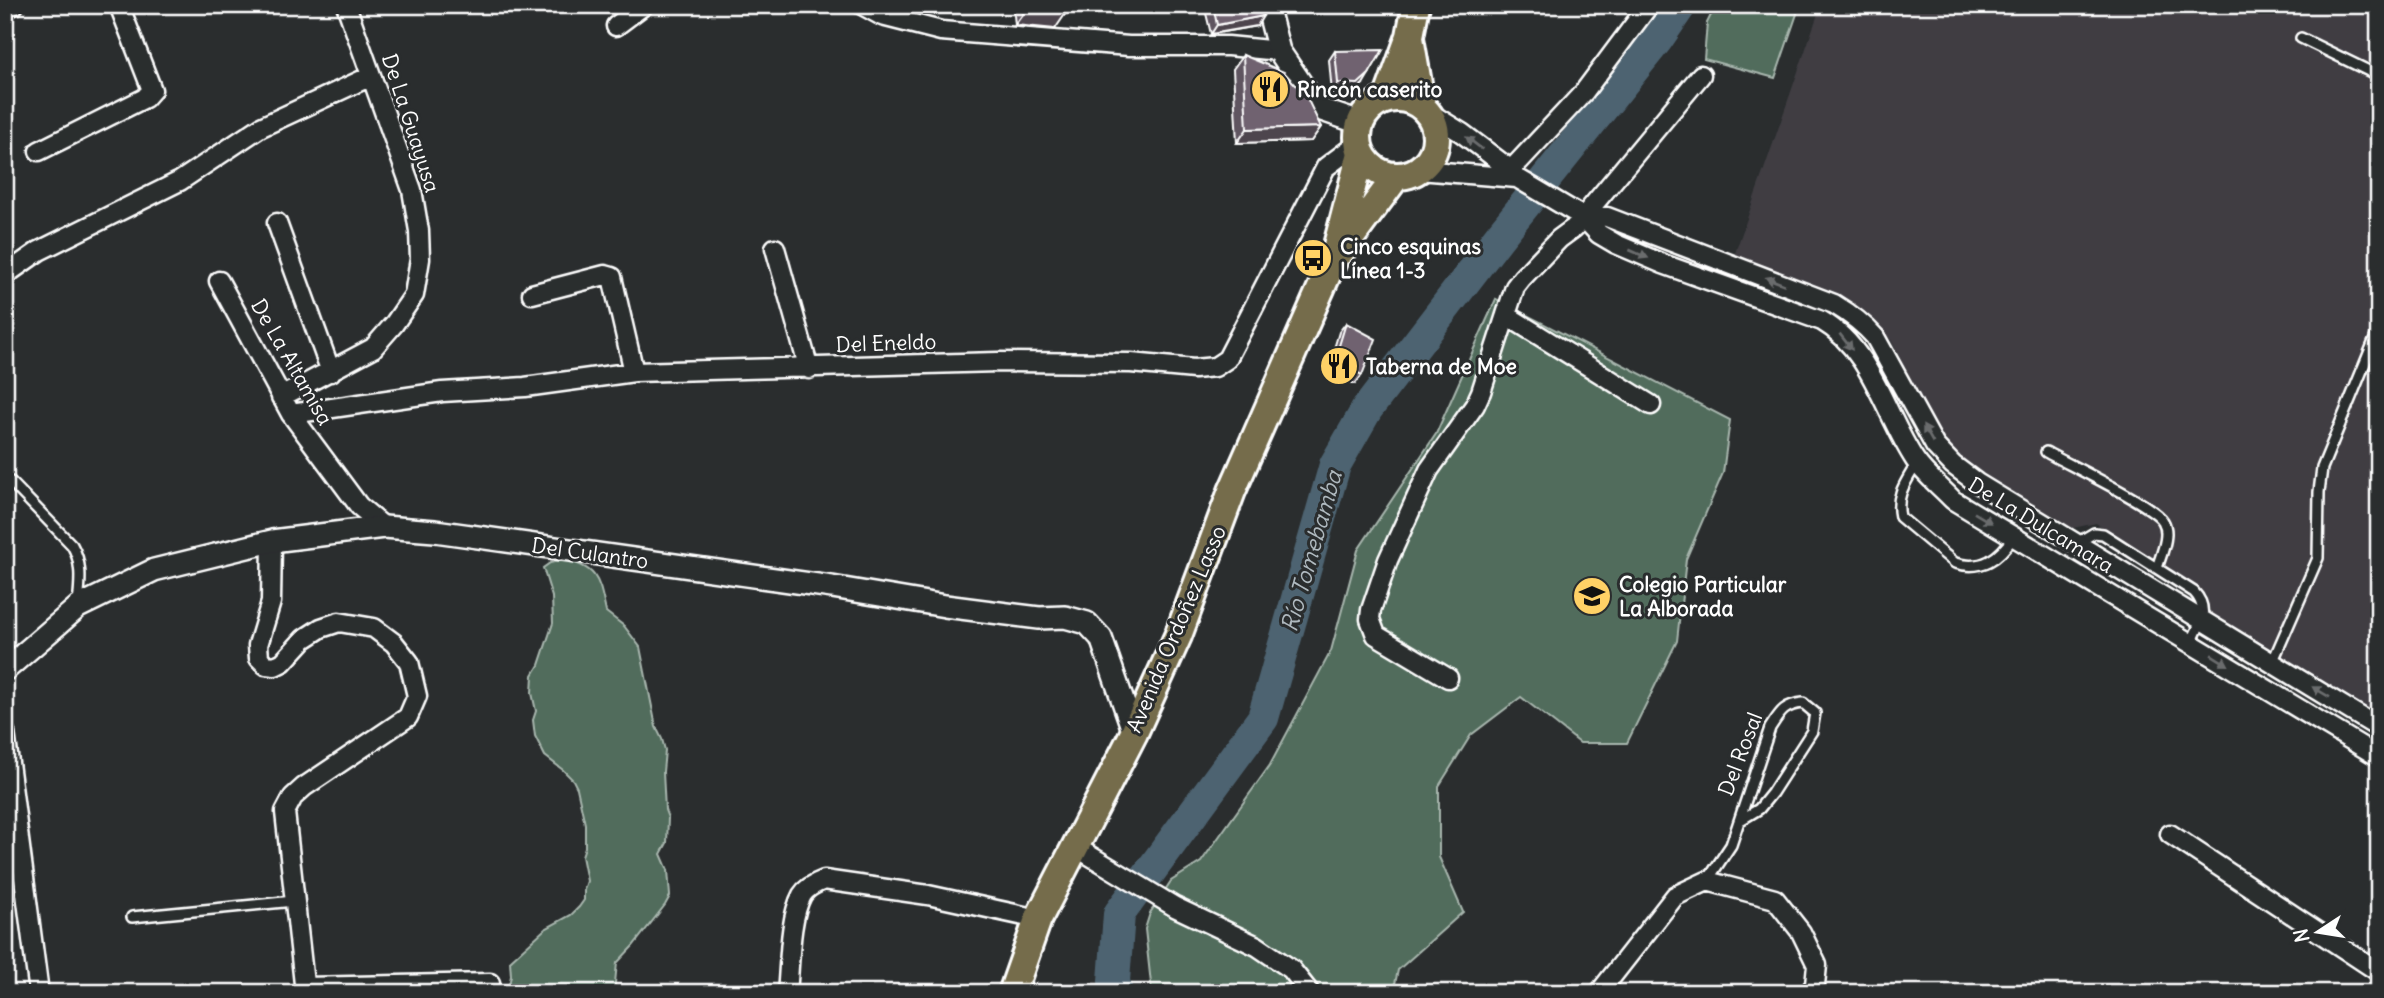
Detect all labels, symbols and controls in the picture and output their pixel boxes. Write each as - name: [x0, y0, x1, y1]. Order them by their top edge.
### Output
- street label: De La Guayusa: [376, 50, 446, 196]
- restaurant icon: Rincón caserito: [1249, 68, 1291, 110]
- place label: Rincón caserito: [1297, 76, 1442, 103]
- one-way arrow: [1466, 135, 1484, 150]
- place label: Cinco esquinas Línea 1-3: [1340, 233, 1482, 284]
- bus stop icon: Cinco esquinas Línea 1-3: [1292, 237, 1334, 279]
- one-way arrow: [1628, 249, 1649, 260]
- one-way arrow: [1764, 275, 1785, 286]
- street label: De La Altamisa: [245, 294, 339, 430]
- street label: Del Eneldo: [835, 328, 937, 358]
- one-way arrow: [1839, 332, 1854, 350]
- restaurant icon: Taberna de Moe: [1318, 345, 1360, 387]
- place label: Taberna de Moe: [1366, 353, 1517, 380]
- one-way arrow: [1922, 425, 1934, 444]
- water label: Río Tomebamba: [1274, 465, 1348, 635]
- street label: De La Dulcamara: [1964, 471, 2118, 579]
- one-way arrow: [1973, 511, 1992, 524]
- street label: Avenida Ordoñez Lasso: [1120, 521, 1232, 737]
- street label: Del Culantro: [530, 531, 650, 575]
- place label: Colegio Particular La Alborada: [1619, 571, 1787, 622]
- school or university icon: Colegio Particular La Alborada: [1571, 575, 1613, 617]
- one-way arrow: [2210, 654, 2229, 667]
- one-way arrow: [2311, 686, 2330, 699]
- street label: Del Rosal: [1712, 708, 1768, 800]
- north arrow: [2282, 897, 2352, 967]
- text: N: [2288, 927, 2314, 944]

